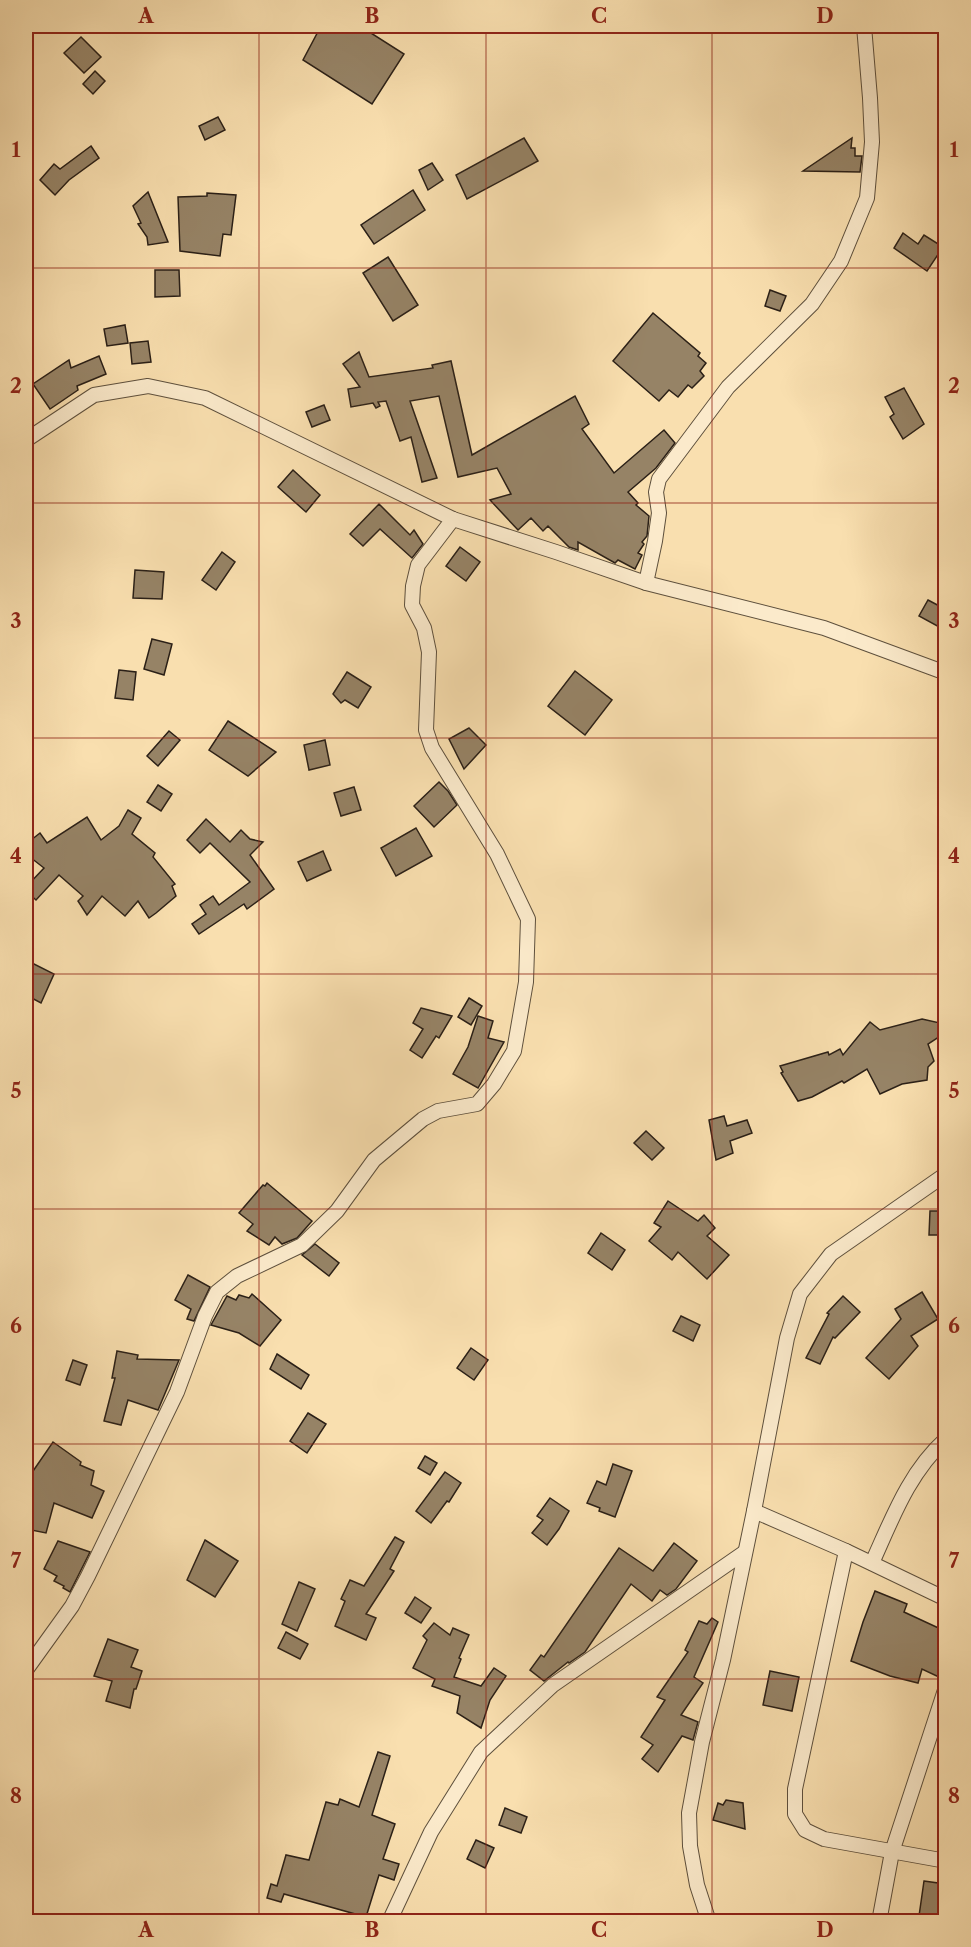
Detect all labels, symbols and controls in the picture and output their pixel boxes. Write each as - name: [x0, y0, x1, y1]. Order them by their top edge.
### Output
- text: A: [137, 4, 154, 28]
- text: B: [365, 4, 380, 28]
- text: C: [591, 4, 607, 28]
- text: D: [816, 4, 834, 28]
- text: 1: [12, 138, 21, 162]
- text: 1: [950, 138, 959, 162]
- text: 2: [10, 374, 22, 398]
- text: 2: [948, 374, 960, 398]
- text: 3: [10, 609, 22, 633]
- text: 3: [948, 609, 960, 633]
- text: 4: [10, 844, 22, 868]
- text: 4: [948, 844, 960, 868]
- text: 5: [10, 1079, 22, 1103]
- text: 5: [948, 1079, 960, 1103]
- text: 6: [10, 1314, 22, 1338]
- text: 6: [948, 1314, 960, 1338]
- text: 7: [11, 1549, 22, 1573]
- text: 7: [949, 1549, 960, 1573]
- text: 8: [10, 1784, 22, 1808]
- text: 8: [948, 1784, 960, 1808]
- text: A: [137, 1918, 154, 1942]
- text: B: [365, 1918, 380, 1942]
- text: C: [591, 1918, 607, 1942]
- text: D: [816, 1918, 834, 1942]

